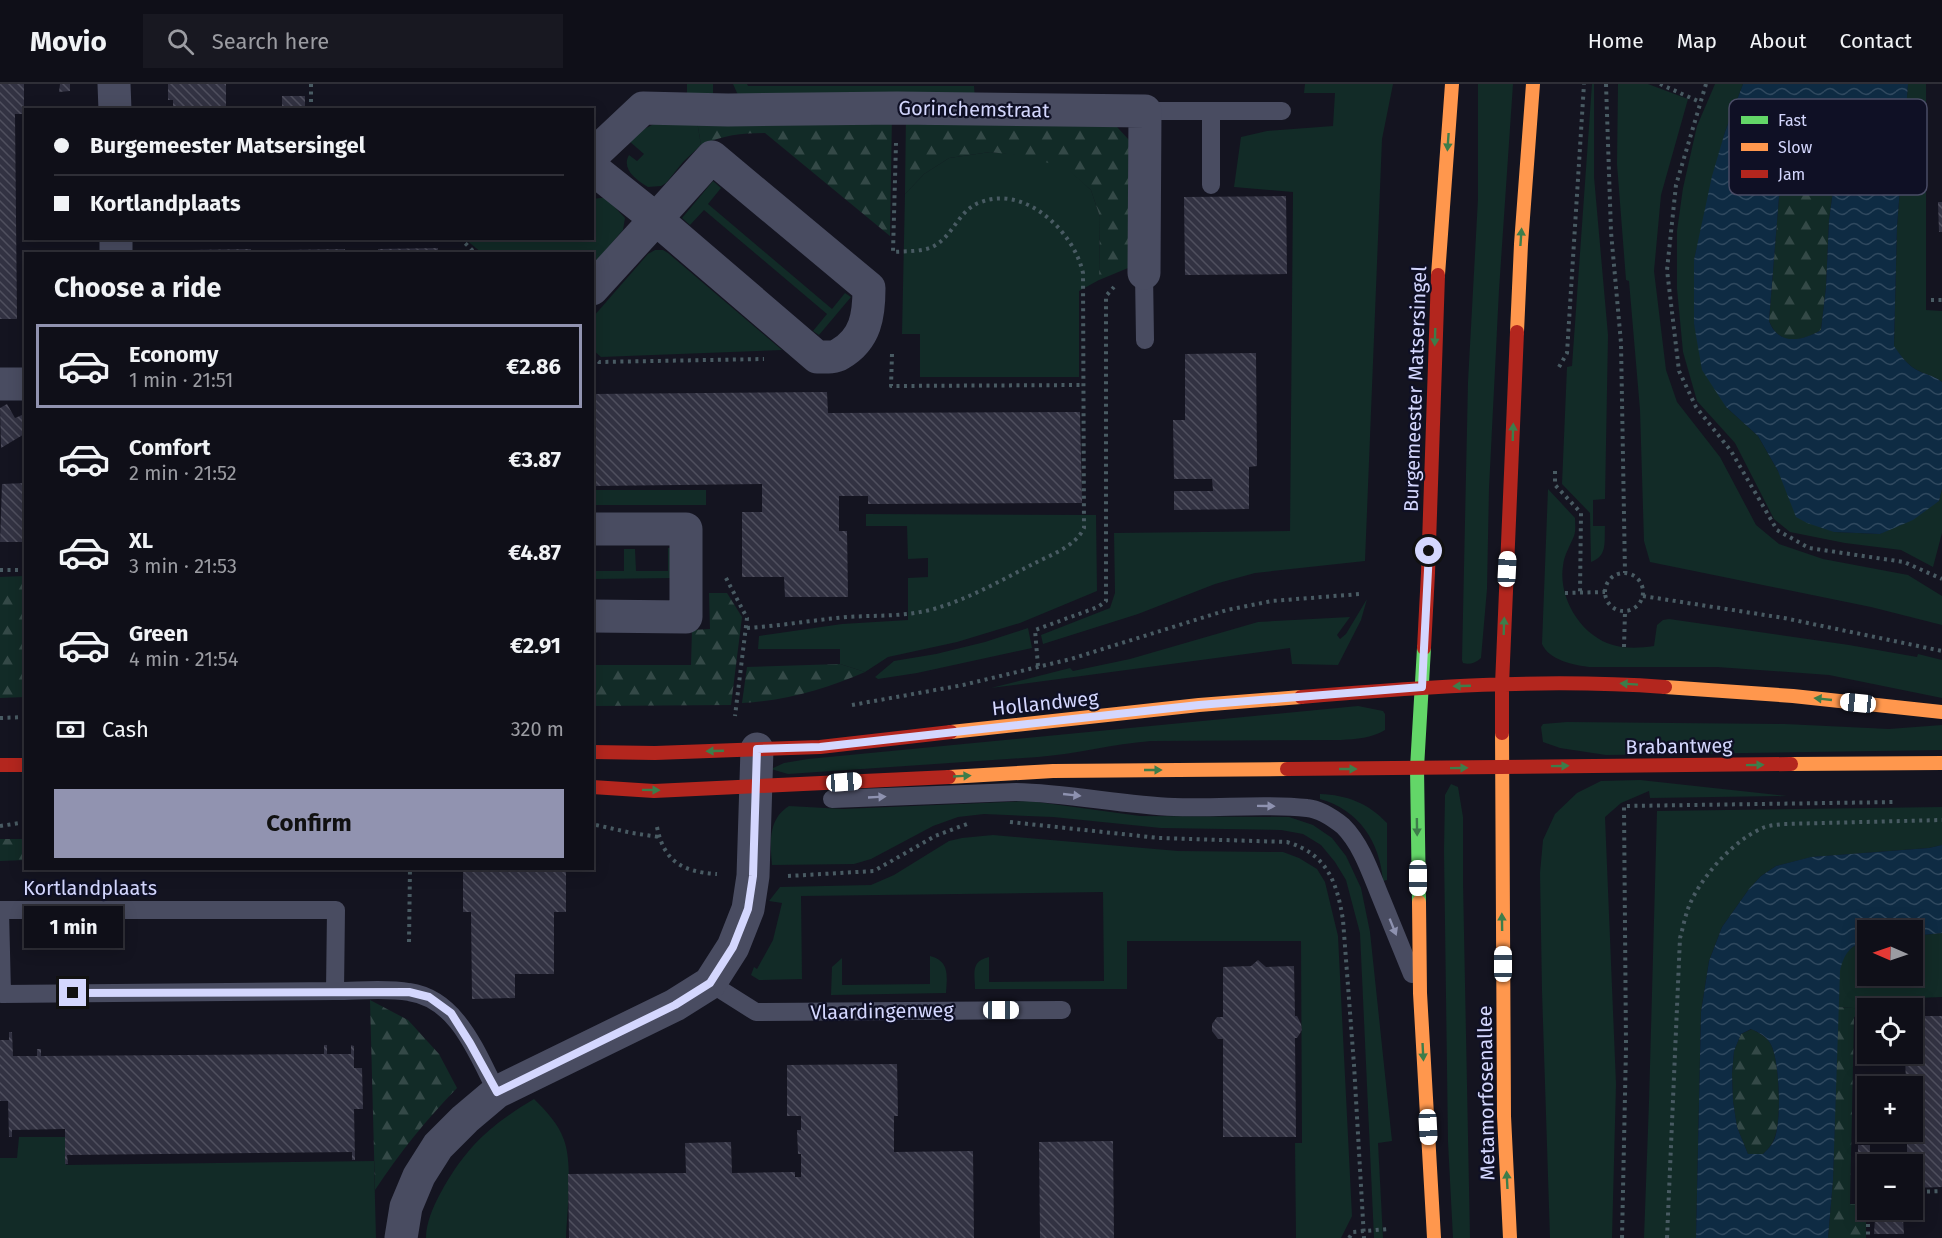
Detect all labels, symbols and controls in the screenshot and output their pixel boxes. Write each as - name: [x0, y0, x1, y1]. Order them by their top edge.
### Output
- search box: [143, 14, 563, 68]
- text: Movio: [30, 25, 107, 58]
- icon: search: [164, 25, 197, 58]
- text: Search here: [212, 28, 329, 55]
- text: Home: [1588, 28, 1644, 54]
- text: Map: [1677, 28, 1717, 54]
- text: About: [1750, 28, 1807, 54]
- text: Contact: [1840, 28, 1912, 54]
- street label: Gorinchemstraat: [898, 96, 1051, 122]
- legend: [1729, 99, 1927, 195]
- text: Fast: [1778, 111, 1807, 130]
- text: Burgemeester Matsersingel: [90, 132, 365, 159]
- one-way arrow: [1443, 133, 1452, 152]
- text: Slow: [1778, 138, 1813, 157]
- text: Jam: [1778, 165, 1805, 184]
- text: Kortlandplaats: [90, 190, 241, 217]
- one-way arrow: [1517, 227, 1526, 246]
- street label: Burgemeester Matsersingel: [1399, 265, 1431, 512]
- text: Choose a ride: [54, 272, 221, 304]
- one-way arrow: [1430, 327, 1440, 346]
- icon: car: [57, 339, 111, 393]
- text: Economy: [129, 341, 218, 368]
- text: €2.86: [506, 353, 561, 380]
- text: 1 min · 21:51: [129, 368, 233, 392]
- one-way arrow: [1508, 422, 1517, 441]
- icon: car: [57, 432, 111, 486]
- text: Comfort: [129, 434, 210, 461]
- text: €3.87: [509, 446, 561, 473]
- text: 2 min · 21:52: [129, 461, 237, 485]
- icon: car: [57, 525, 111, 579]
- text: XL: [129, 527, 153, 554]
- route start: [1415, 537, 1442, 564]
- text: €4.87: [508, 539, 561, 566]
- car: [1497, 551, 1517, 587]
- text: 3 min · 21:53: [129, 554, 237, 578]
- one-way arrow: [1500, 617, 1509, 636]
- icon: car: [57, 618, 111, 672]
- text: Green: [129, 620, 188, 647]
- text: €2.91: [510, 632, 561, 659]
- text: 4 min · 21:54: [129, 647, 238, 671]
- one-way arrow: [1619, 679, 1638, 689]
- one-way arrow: [1452, 681, 1471, 691]
- street label: Hollandweg: [990, 685, 1100, 721]
- car: [1839, 692, 1877, 714]
- one-way arrow: [1814, 694, 1833, 704]
- icon: cash: [54, 713, 87, 746]
- text: Cash: [102, 716, 149, 743]
- text: 320 m: [511, 717, 564, 741]
- street label: Brabantweg: [1625, 733, 1733, 759]
- one-way arrow: [706, 746, 725, 755]
- one-way arrow: [1745, 760, 1764, 769]
- one-way arrow: [1550, 761, 1569, 771]
- one-way arrow: [1450, 763, 1469, 772]
- one-way arrow: [1339, 764, 1358, 774]
- one-way arrow: [1144, 766, 1163, 775]
- one-way arrow: [952, 771, 971, 780]
- car: [825, 772, 863, 792]
- one-way arrow: [641, 785, 660, 795]
- button: Confirm: [54, 789, 564, 858]
- one-way arrow: [1062, 790, 1081, 800]
- one-way arrow: [868, 793, 887, 802]
- one-way arrow: [1256, 801, 1275, 811]
- one-way arrow: [1413, 817, 1422, 836]
- car: [1409, 860, 1427, 896]
- street label: Kortlandplaats: [23, 876, 157, 900]
- callout: 1 min: [23, 906, 122, 948]
- one-way arrow: [1498, 912, 1507, 931]
- text: 1 min: [49, 915, 98, 939]
- one-way arrow: [1389, 918, 1398, 936]
- north arrow: [1857, 920, 1923, 986]
- map controls: [1857, 920, 1923, 1220]
- car: [1494, 946, 1512, 982]
- route end: [59, 979, 86, 1006]
- street label: Vlaardingenweg: [810, 998, 954, 1024]
- button: locate: [1857, 998, 1923, 1064]
- car: [983, 1001, 1019, 1019]
- street label: Metamorfosenallee: [1472, 1005, 1500, 1181]
- one-way arrow: [1419, 1042, 1428, 1061]
- button: +: [1857, 1076, 1923, 1142]
- car: [1418, 1109, 1438, 1145]
- button: −: [1857, 1154, 1923, 1220]
- one-way arrow: [1503, 1170, 1512, 1189]

